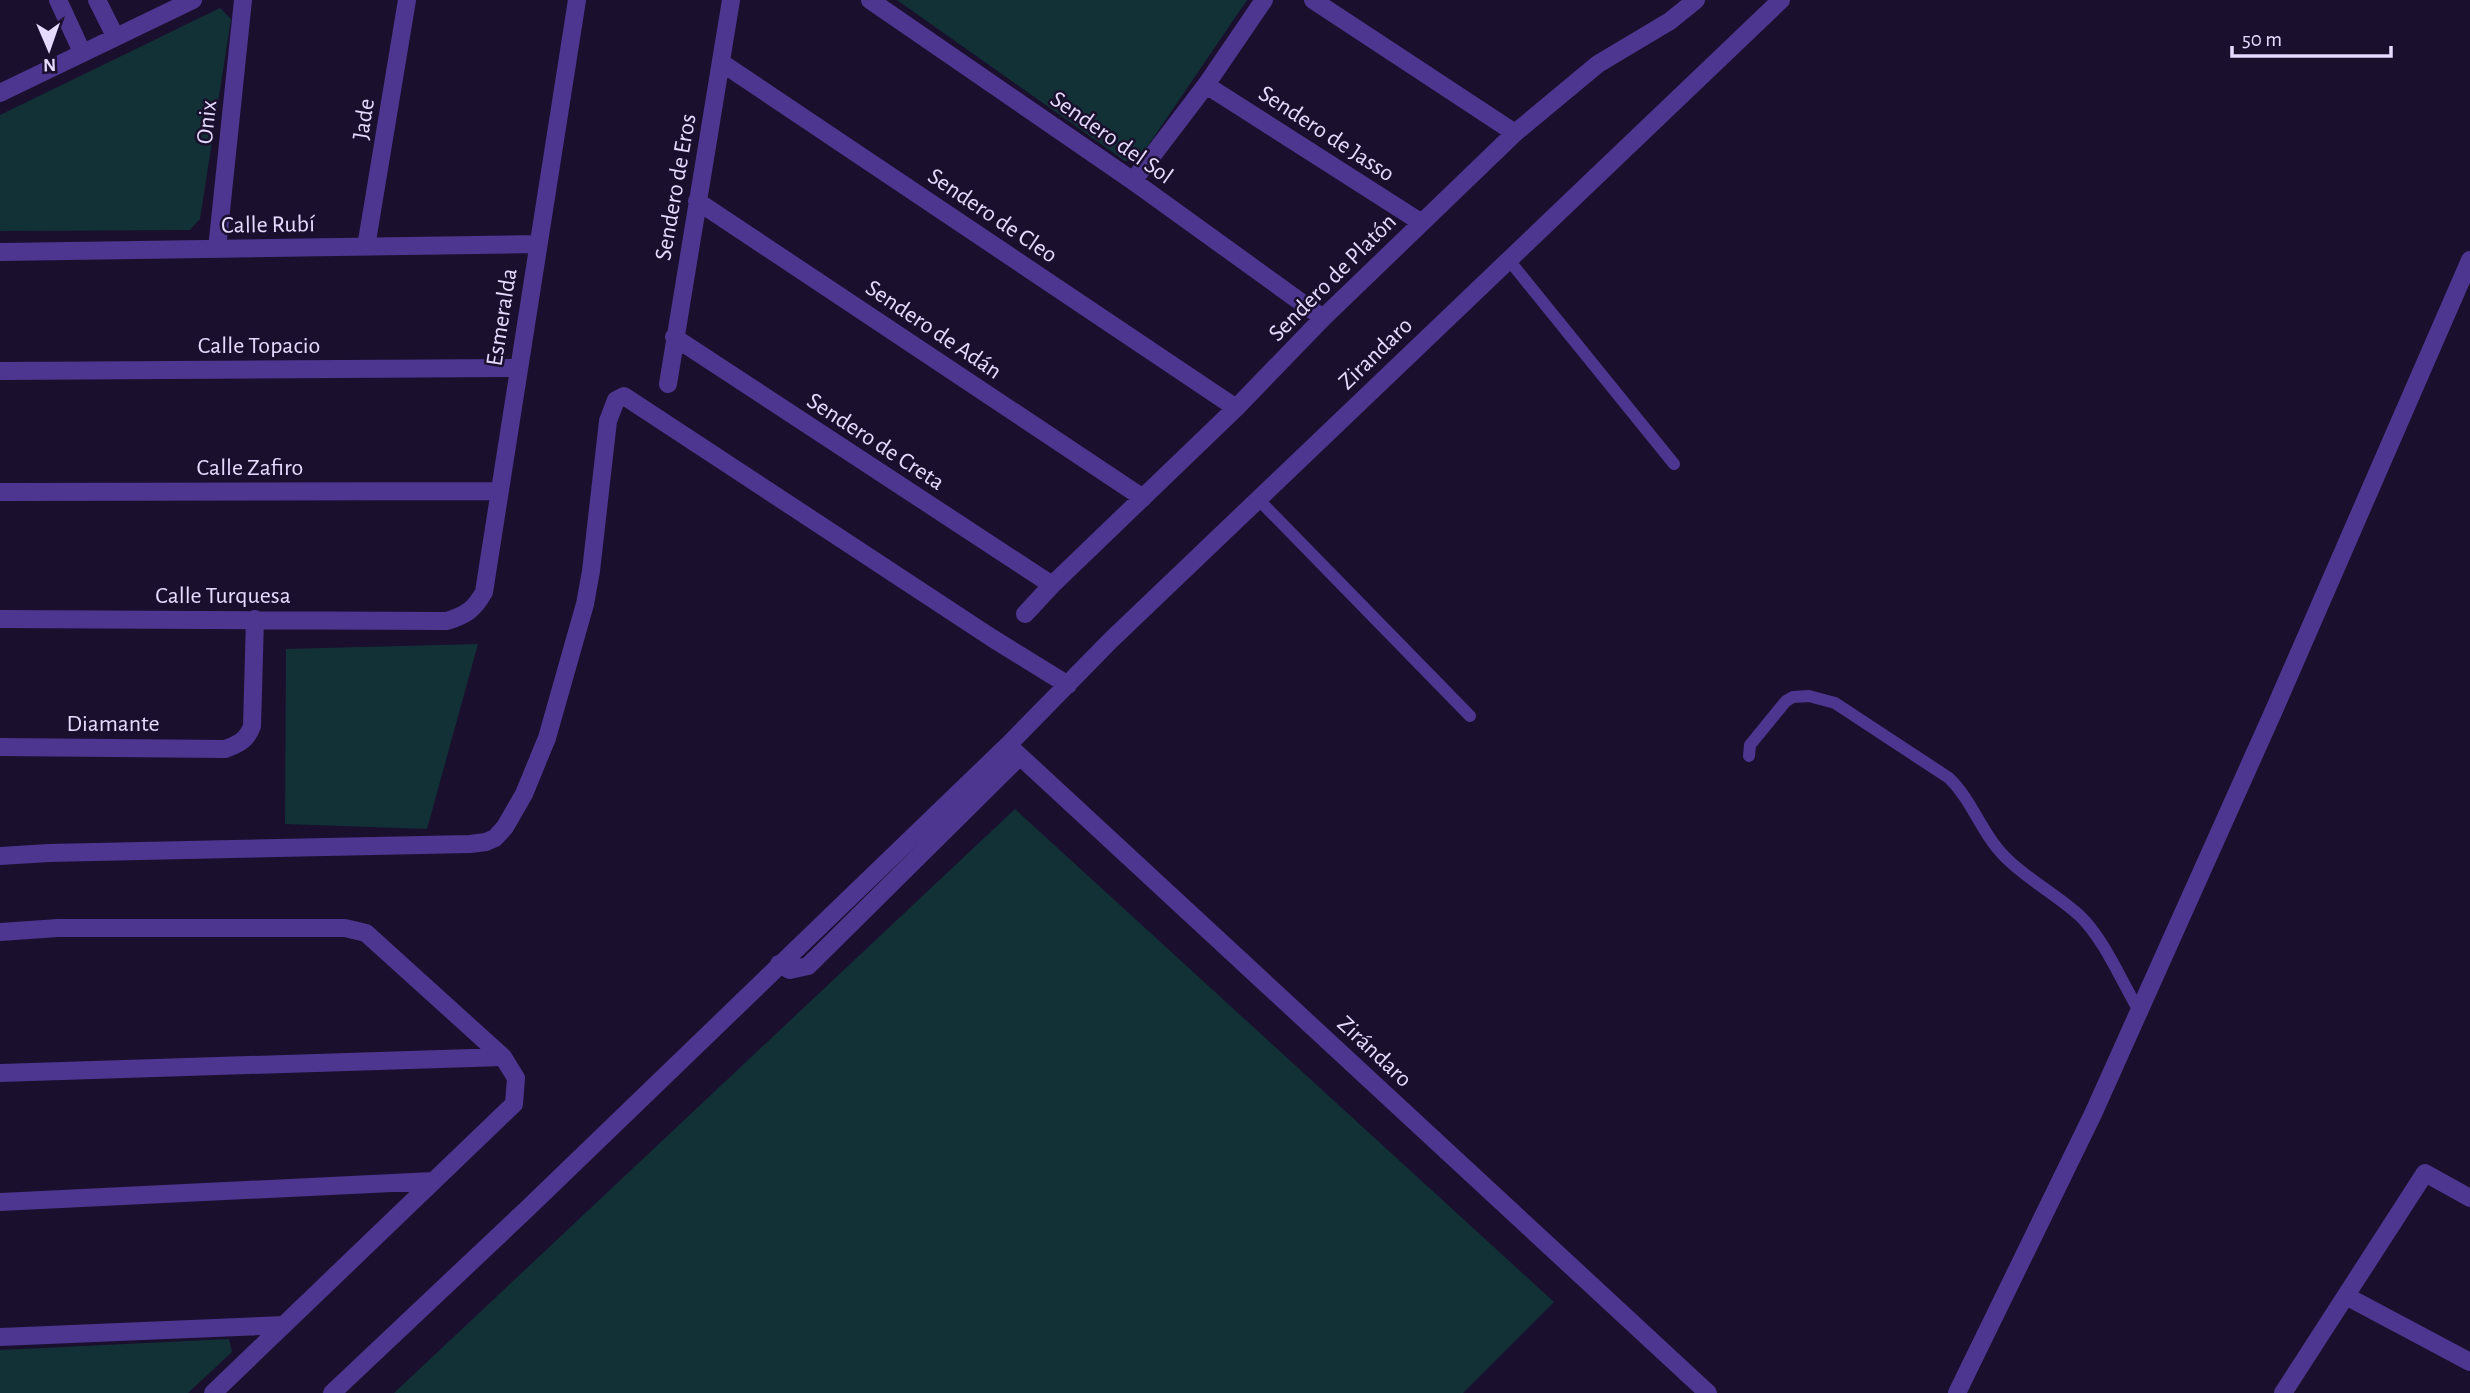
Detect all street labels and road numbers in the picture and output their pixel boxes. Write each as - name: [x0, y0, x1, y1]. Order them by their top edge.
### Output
- street label: Sendero de Jasso: [1254, 81, 1399, 186]
- street label: Sendero del Sol: [1046, 87, 1177, 189]
- street label: Jade: [349, 97, 379, 142]
- street label: Onix: [193, 98, 221, 145]
- street label: Sendero de Eros: [651, 112, 701, 262]
- street label: Sendero de Cleo: [924, 164, 1061, 268]
- street label: Sendero de Platón: [1264, 209, 1401, 346]
- street label: Calle Rubí: [221, 212, 315, 238]
- street label: Esmeralda: [482, 267, 522, 368]
- street label: Sendero de Adán: [861, 276, 1006, 384]
- street label: Zirandaro: [1334, 313, 1417, 394]
- street label: Calle Topacio: [198, 334, 320, 358]
- street label: Sendero de Creta: [803, 389, 948, 495]
- street label: Calle Zafiro: [197, 456, 303, 480]
- street label: Calle Turquesa: [155, 584, 291, 608]
- street label: Diamante: [67, 712, 159, 736]
- street label: Zirándaro: [1332, 1012, 1416, 1092]

